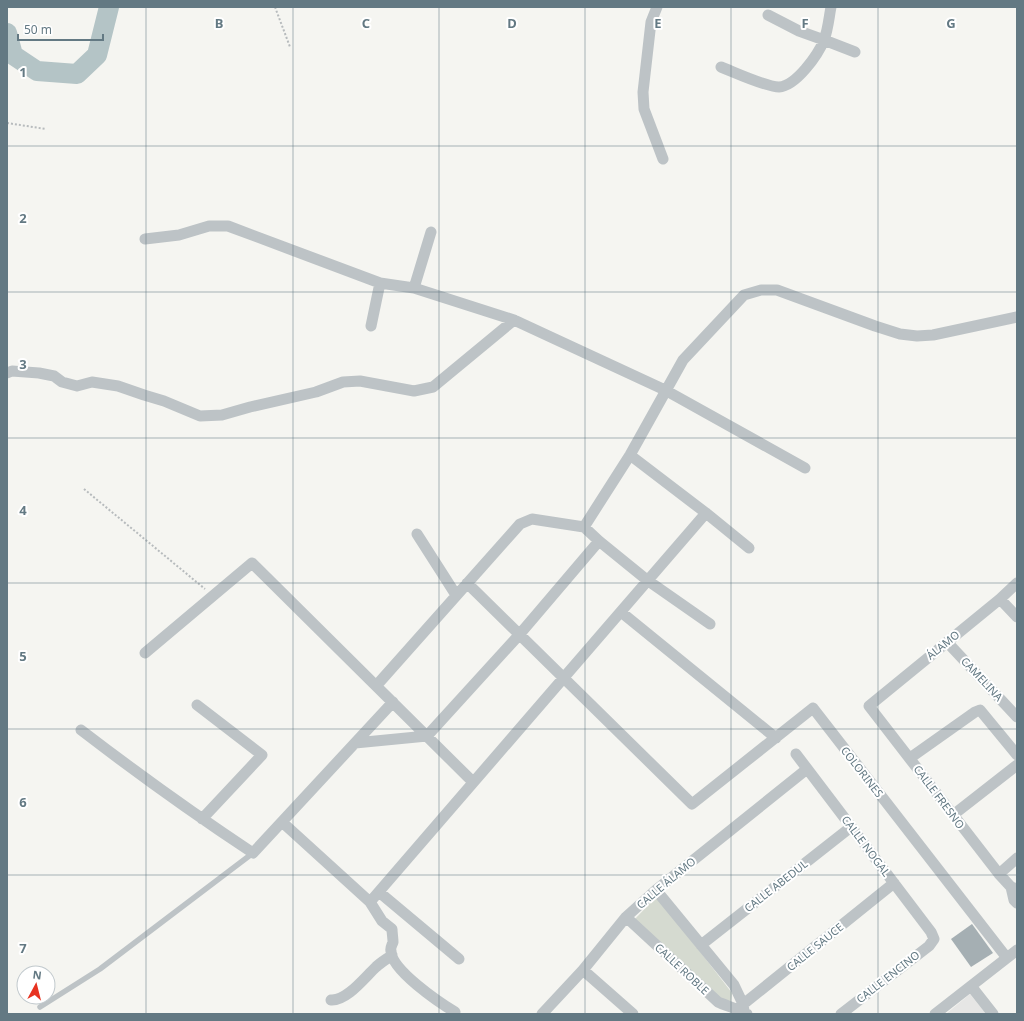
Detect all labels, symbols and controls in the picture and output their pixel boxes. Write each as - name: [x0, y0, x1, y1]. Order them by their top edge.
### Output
- text: B: [215, 14, 223, 32]
- text: C: [362, 14, 370, 32]
- text: D: [507, 14, 517, 32]
- text: E: [654, 14, 662, 32]
- text: F: [801, 14, 809, 32]
- text: G: [946, 14, 956, 32]
- scale bar: [18, 16, 103, 42]
- text: 50 m: [24, 21, 52, 38]
- text: 1: [19, 63, 27, 81]
- text: 2: [19, 209, 27, 227]
- text: 3: [19, 355, 27, 373]
- text: 4: [19, 501, 27, 519]
- street label: ÁLAMO: [923, 627, 962, 663]
- text: 5: [19, 647, 27, 665]
- street label: CAMELINA: [958, 653, 1007, 705]
- street label: COLORINES: [838, 743, 887, 800]
- street label: CALLE FRESNO: [910, 762, 968, 832]
- text: 6: [19, 793, 27, 811]
- street label: CALLE NOGAL: [839, 812, 894, 879]
- street label: CALLE ÁLAMO: [633, 853, 698, 912]
- street label: CALLE ABEDUL: [741, 856, 811, 915]
- street label: CALLE SAUCE: [783, 919, 846, 974]
- text: 7: [19, 939, 27, 957]
- street label: CALLE ROBLE: [652, 940, 713, 998]
- street label: CALLE ENCINO: [853, 947, 922, 1006]
- north arrow: [16, 965, 56, 1005]
- text: N: [32, 967, 43, 983]

